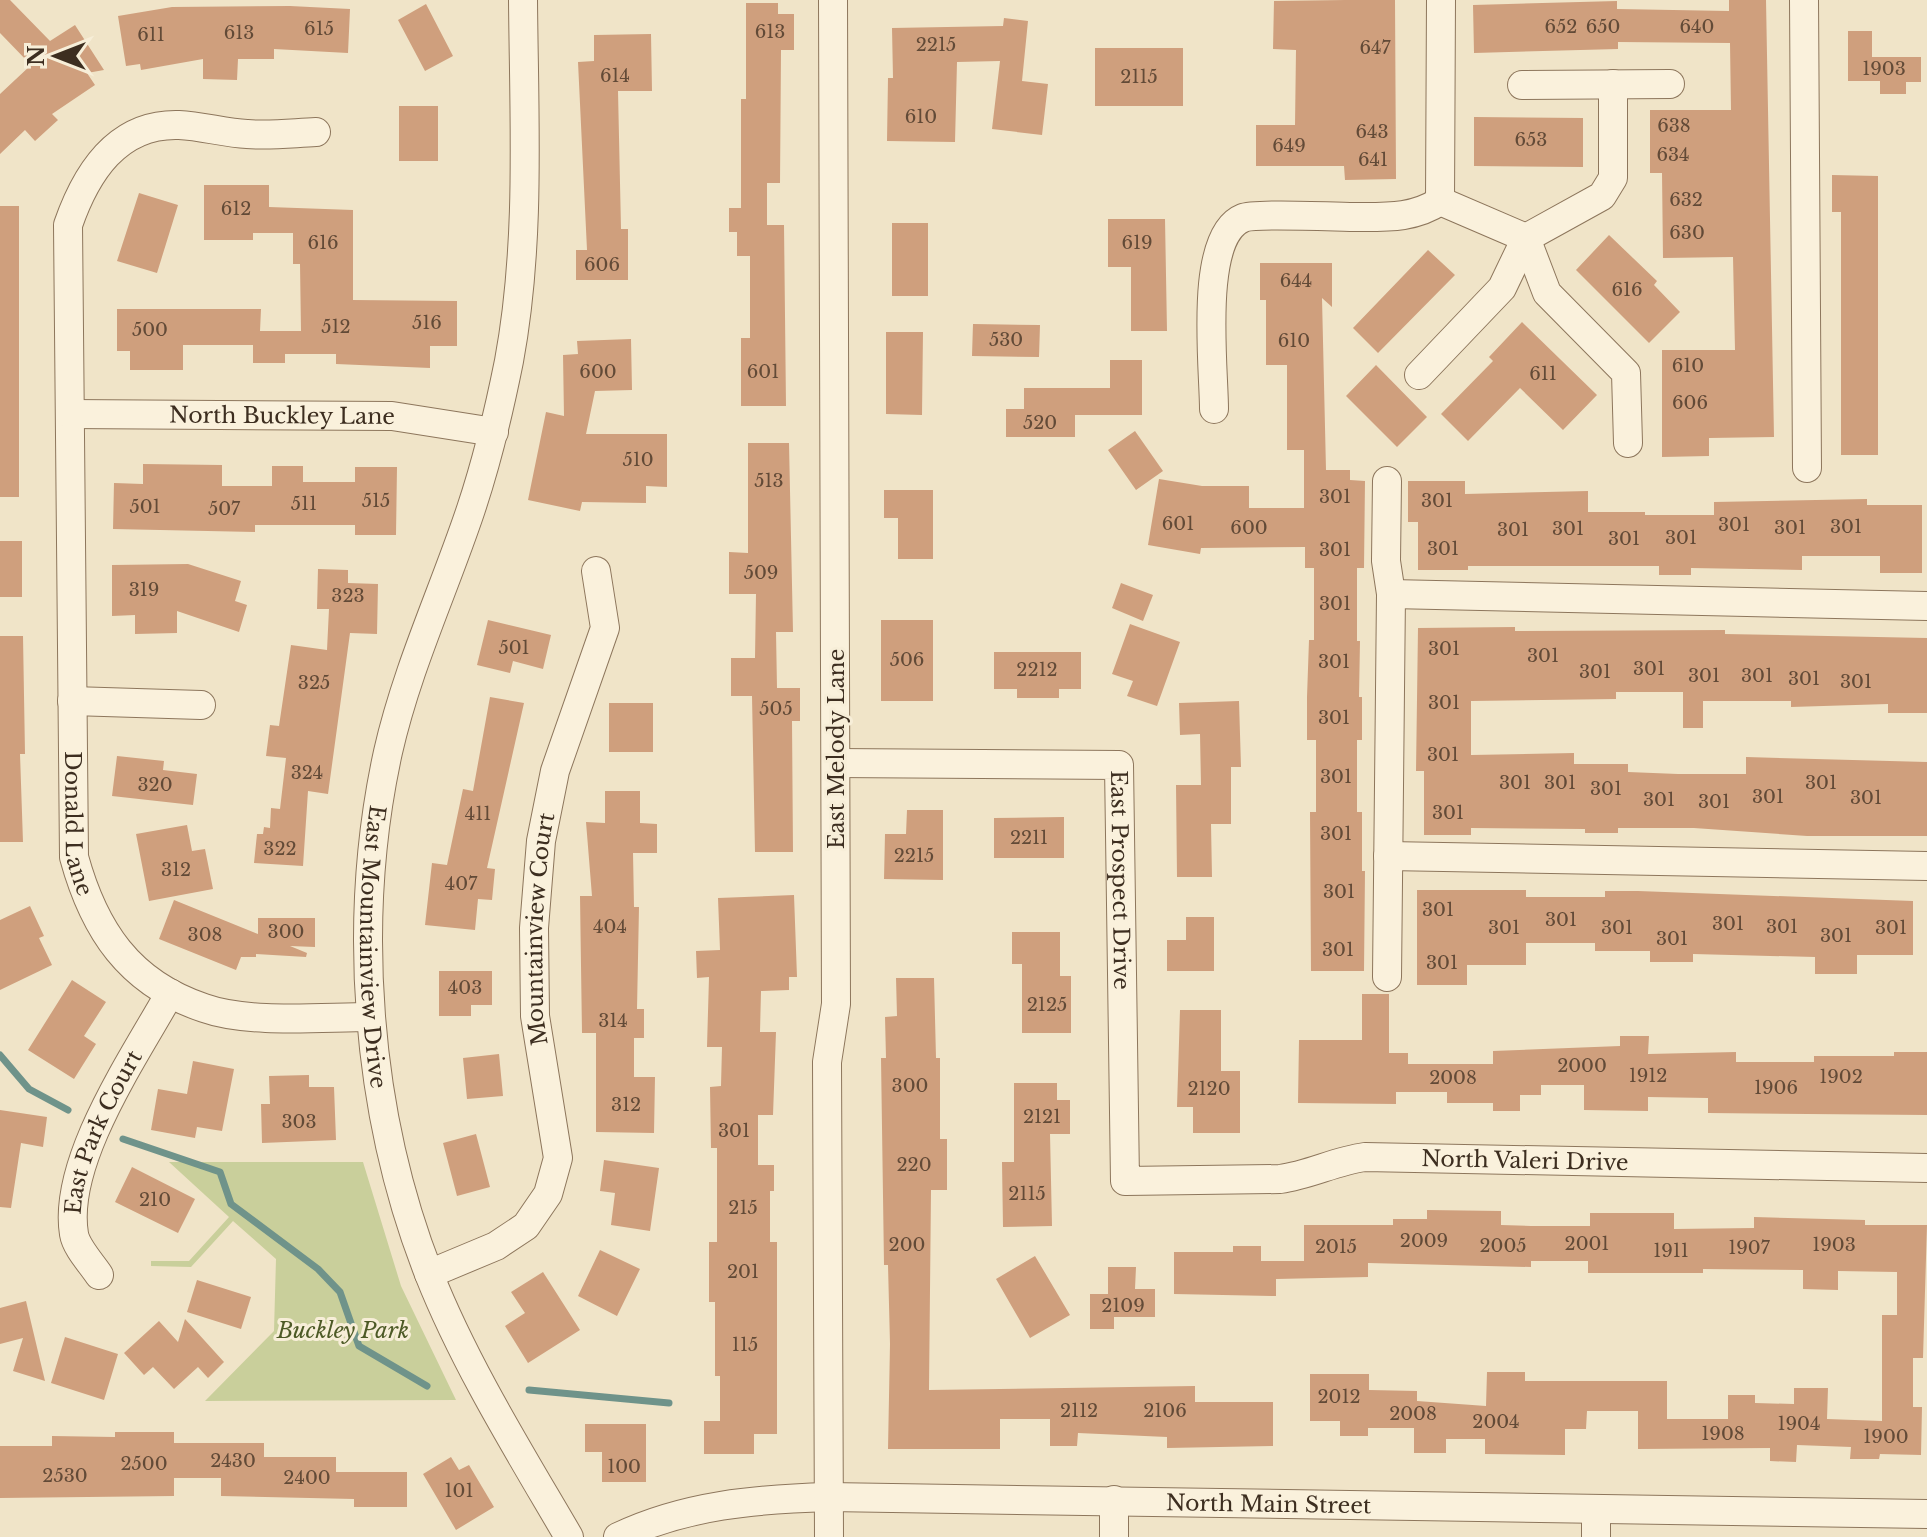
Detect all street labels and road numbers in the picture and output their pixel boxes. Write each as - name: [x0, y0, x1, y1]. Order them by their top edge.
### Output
- street label: North Buckley Lane: [169, 402, 395, 430]
- street label: East Melody Lane: [823, 649, 850, 849]
- street label: Donald Lane: [59, 751, 99, 900]
- street label: East Prospect Drive: [1105, 770, 1135, 990]
- street label: East Mountainview Drive: [354, 803, 392, 1090]
- street label: Mountainview Court: [521, 809, 561, 1047]
- street label: East Park Court: [60, 1045, 148, 1215]
- street label: North Valeri Drive: [1421, 1145, 1629, 1176]
- street label: North Main Street: [1166, 1489, 1372, 1519]

